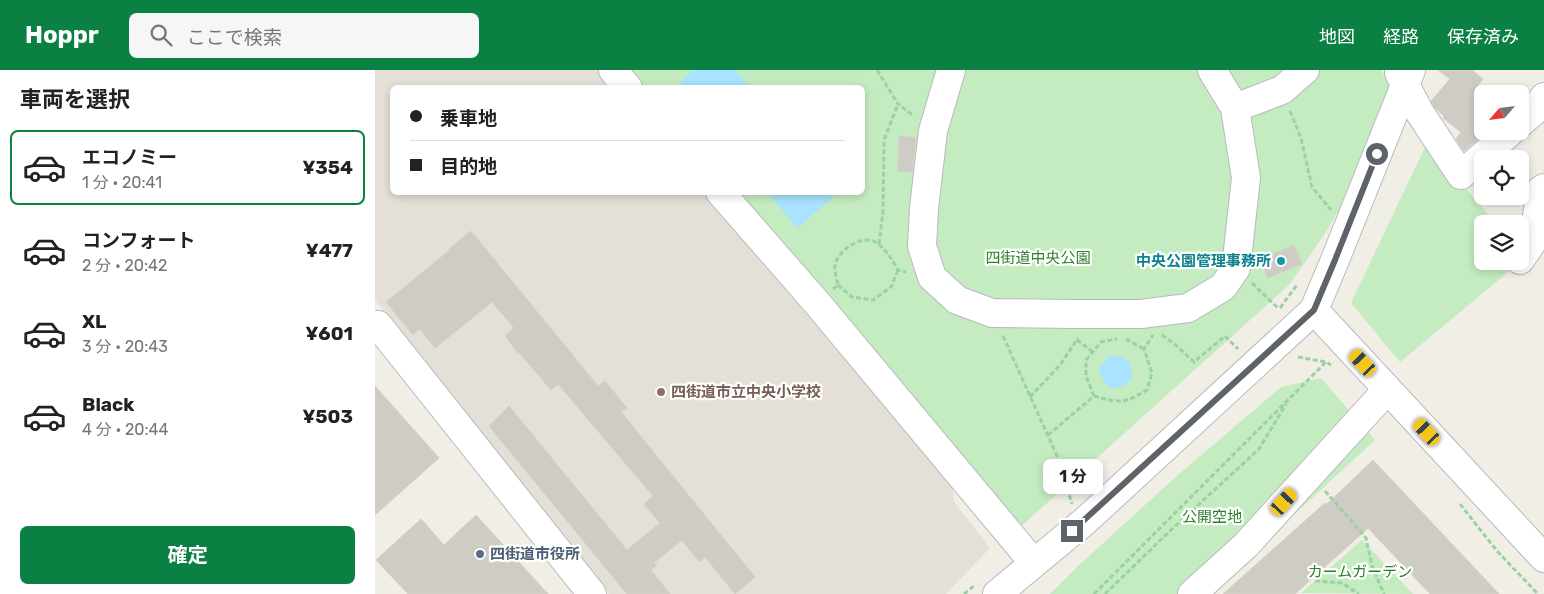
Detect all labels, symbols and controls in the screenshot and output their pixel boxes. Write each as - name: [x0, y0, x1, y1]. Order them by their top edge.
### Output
- search box: [129, 13, 479, 58]
- text: Hoppr: [25, 21, 99, 49]
- icon: search: [147, 21, 175, 49]
- text: ここで検索: [187, 26, 282, 49]
- text: 地図: [1319, 26, 1355, 48]
- text: 経路: [1383, 26, 1419, 48]
- text: 保存済み: [1447, 26, 1519, 48]
- north arrow: [1474, 85, 1529, 140]
- map controls: [1474, 85, 1529, 270]
- text: 車両を選択: [20, 86, 130, 113]
- text: 乗車地: [440, 107, 497, 130]
- route start: [1366, 143, 1388, 165]
- icon: car: [22, 145, 67, 190]
- text: エコノミー: [82, 146, 177, 169]
- button: locate: [1474, 150, 1529, 205]
- text: 目的地: [440, 155, 497, 178]
- text: ¥354: [302, 156, 353, 179]
- text: 1 分 · 20:41: [82, 173, 162, 192]
- button: layers: [1474, 215, 1529, 270]
- icon: car: [22, 228, 67, 273]
- text: コンフォート: [82, 229, 195, 252]
- text: ¥477: [306, 239, 353, 262]
- park label: 四街道中央公園: [985, 249, 1091, 267]
- place label: 中央公園管理事務所: [1136, 252, 1271, 270]
- marker: 中央公園管理事務所: [1275, 255, 1287, 267]
- text: 2 分 · 20:42: [82, 256, 167, 275]
- text: XL: [82, 310, 106, 333]
- icon: car: [22, 311, 67, 356]
- text: ¥601: [305, 322, 353, 345]
- text: 3 分 · 20:43: [82, 337, 168, 356]
- car: [1347, 347, 1378, 379]
- place label: 四街道市立中央小学校: [671, 383, 821, 401]
- marker: 四街道市立中央小学校: [655, 386, 667, 398]
- text: Black: [82, 393, 134, 416]
- icon: car: [22, 394, 67, 439]
- text: ¥503: [302, 405, 353, 428]
- car: [1411, 416, 1442, 448]
- text: 4 分 · 20:44: [82, 420, 169, 439]
- callout: 1 分: [1042, 458, 1102, 494]
- text: 1 分: [1059, 467, 1087, 486]
- car: [1268, 486, 1299, 518]
- park label: 公開空地: [1182, 508, 1242, 526]
- route end: [1061, 520, 1083, 542]
- button: 確定: [20, 526, 355, 584]
- place label: 四街道市役所: [490, 545, 580, 563]
- marker: 四街道市役所: [474, 548, 486, 560]
- park label: カームガーデン: [1308, 563, 1412, 581]

